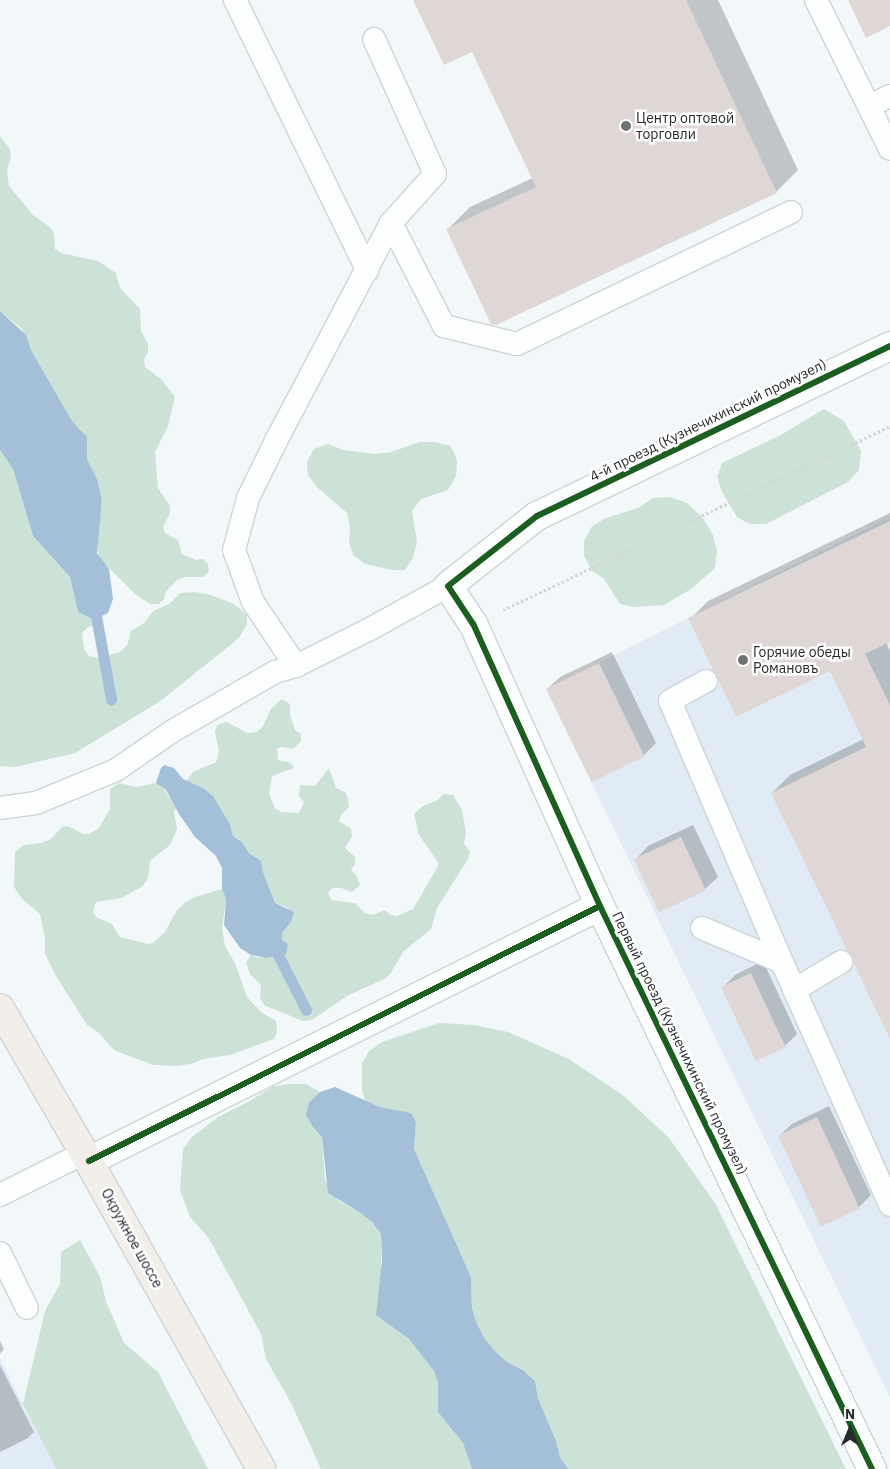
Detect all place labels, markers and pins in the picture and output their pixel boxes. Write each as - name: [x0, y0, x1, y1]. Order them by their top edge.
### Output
- place label: Центр оптовой торговли: [636, 110, 734, 142]
- marker: Центр оптовой торговли: [620, 120, 632, 132]
- place label: Горячие обеды Романовъ: [753, 644, 851, 676]
- marker: Горячие обеды Романовъ: [737, 654, 749, 666]

